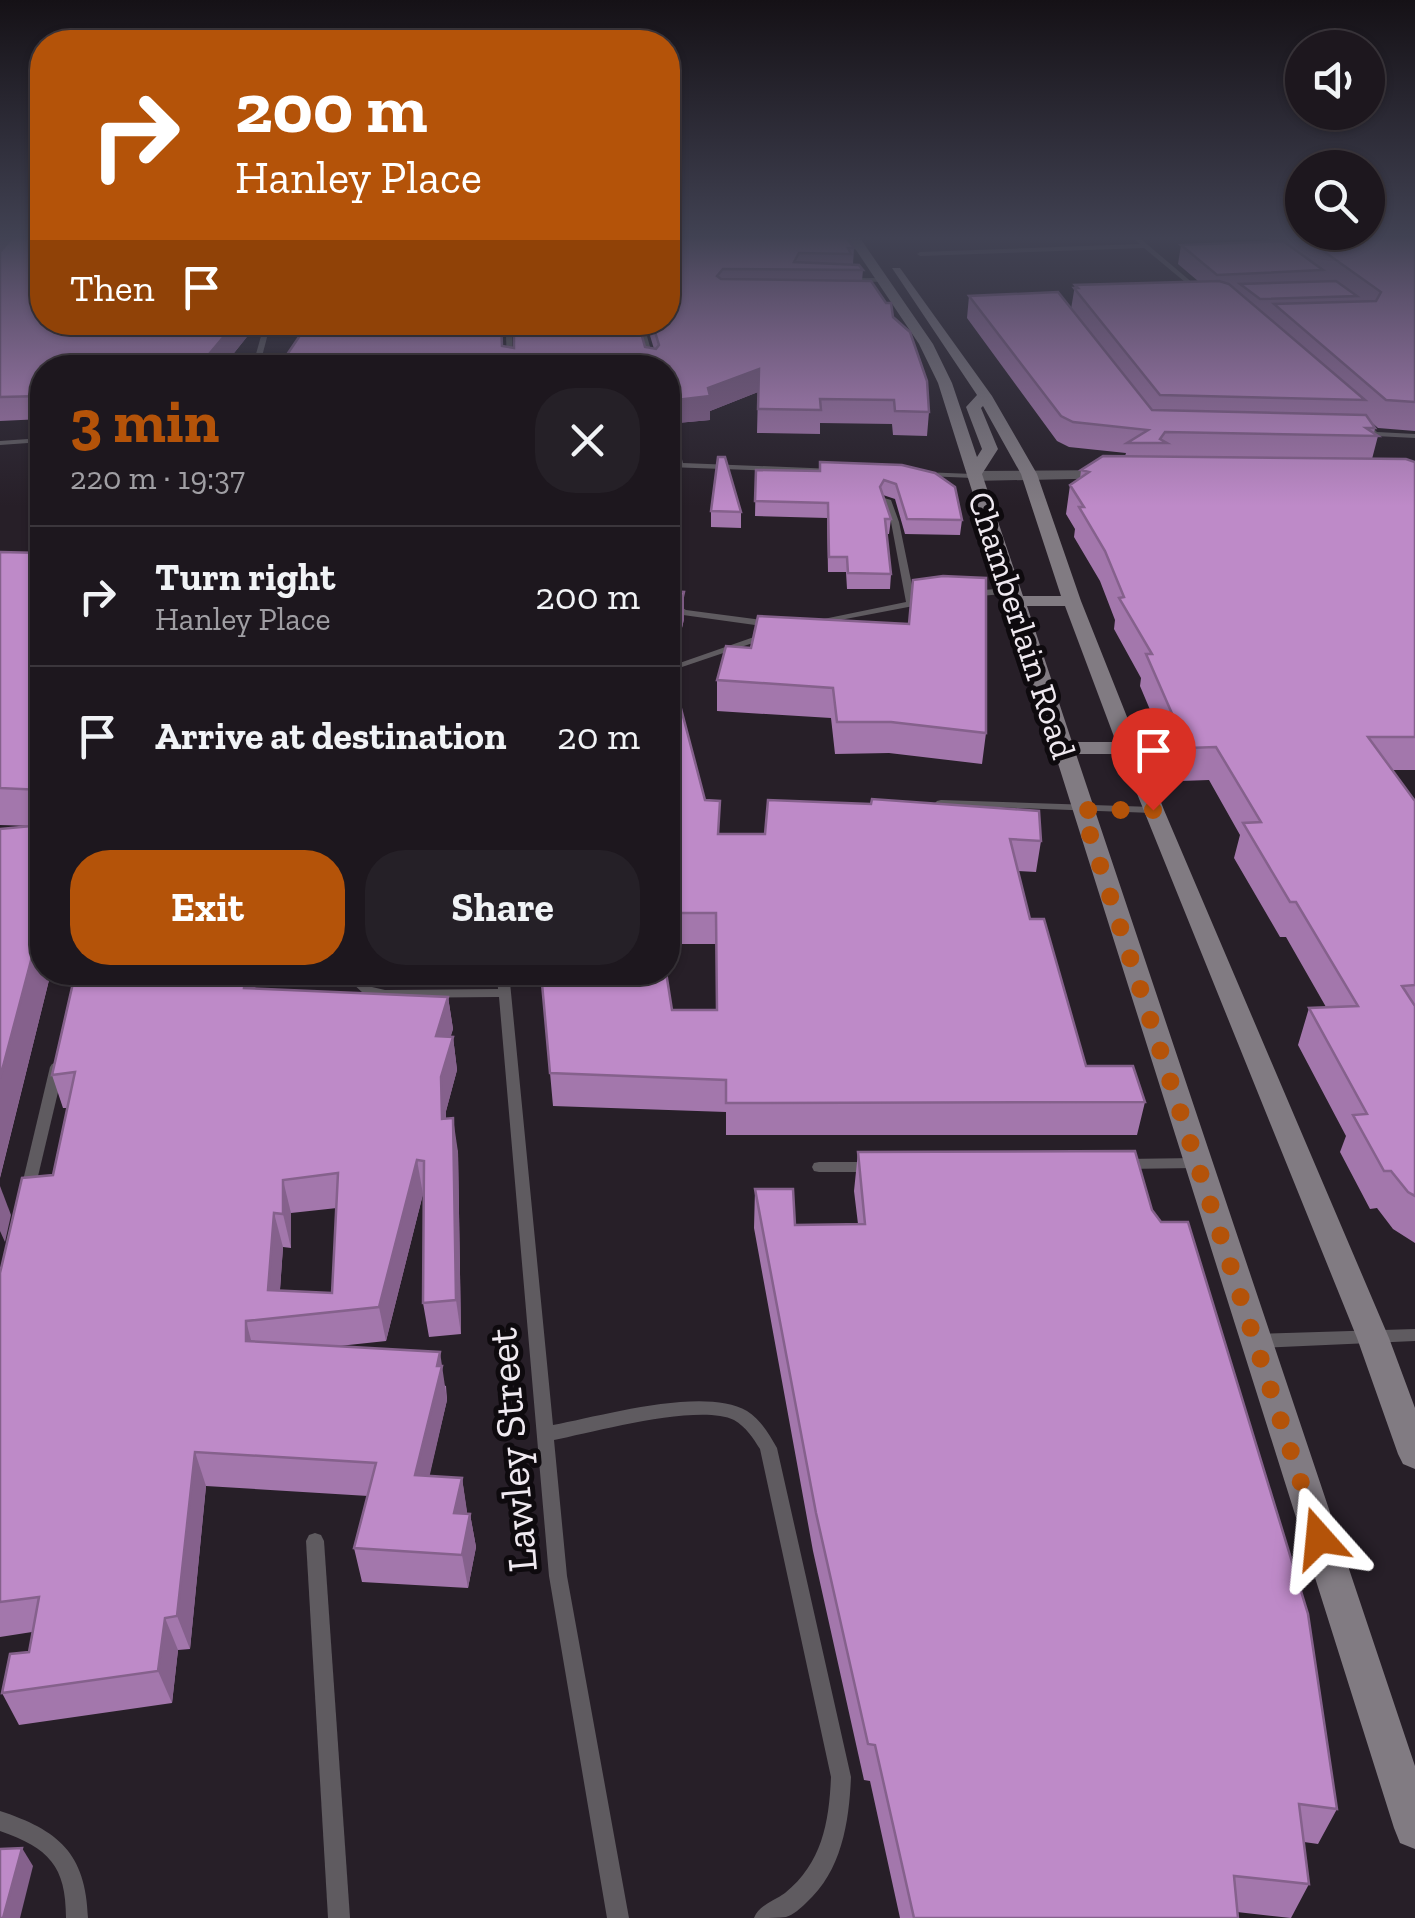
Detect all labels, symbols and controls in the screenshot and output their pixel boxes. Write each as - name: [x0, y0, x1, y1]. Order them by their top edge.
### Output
- map controls: [1285, 30, 1385, 250]
- button: sound: [1285, 30, 1385, 130]
- text: 200 m: [235, 66, 428, 150]
- icon: right: [70, 70, 200, 200]
- button: search: [1285, 150, 1385, 250]
- text: Hanley Place: [235, 151, 482, 205]
- icon: arrive: [174, 260, 229, 315]
- text: Then: [70, 265, 154, 311]
- text: 3 min: [70, 385, 219, 457]
- button: close: [535, 388, 640, 493]
- text: 220 m · 19:37: [70, 459, 245, 497]
- street label: Chamberlain Road: [959, 486, 1085, 764]
- text: Turn right: [155, 554, 335, 600]
- icon: right: [70, 569, 125, 624]
- text: 200 m: [535, 573, 640, 619]
- text: Hanley Place: [155, 600, 331, 638]
- pin: [1111, 708, 1196, 811]
- icon: arrive: [70, 709, 125, 764]
- text: Arrive at destination: [155, 713, 506, 759]
- text: 20 m: [557, 713, 640, 759]
- icon: arrive: [1126, 723, 1181, 778]
- button: Exit: [70, 850, 345, 965]
- button: Share: [365, 850, 640, 965]
- street label: Lawley Street: [476, 1325, 548, 1574]
- position arrow: [1267, 1486, 1371, 1590]

